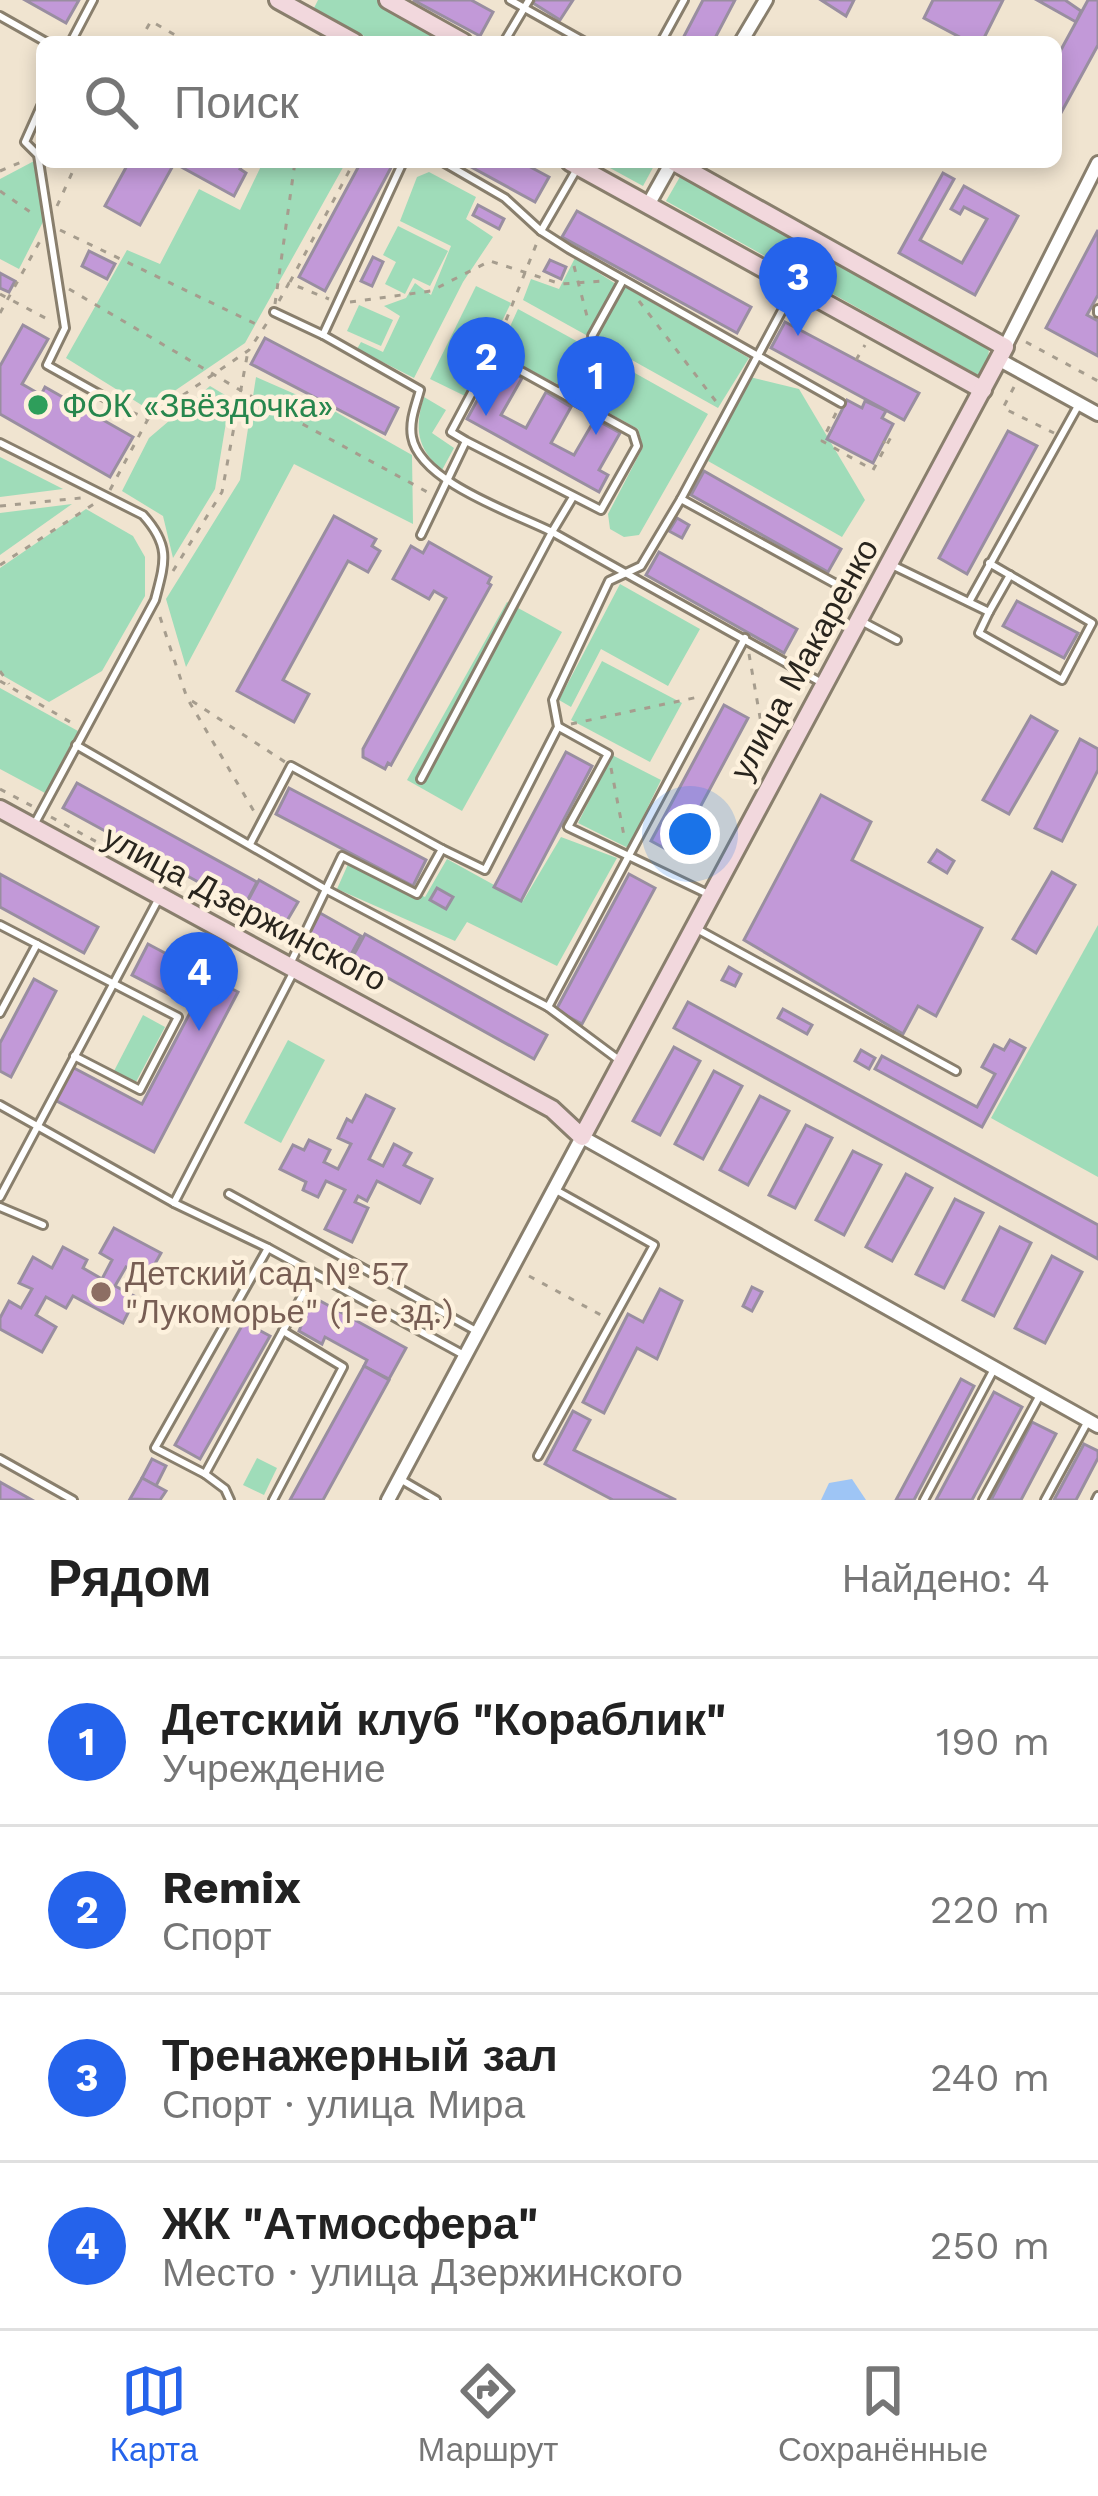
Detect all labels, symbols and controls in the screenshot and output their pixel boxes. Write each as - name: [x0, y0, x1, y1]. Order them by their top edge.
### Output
- search box: [36, 36, 1062, 168]
- icon: search: [78, 69, 144, 135]
- text: Поиск: [174, 76, 299, 129]
- pin: 3: [759, 237, 837, 336]
- pin: 2: [447, 317, 525, 416]
- pin: 1: [557, 336, 635, 435]
- place label: ФОК «Звёздочка»: [62, 386, 334, 425]
- marker: ФОК «Звёздочка»: [25, 392, 51, 418]
- street label: улица Макаренко: [722, 532, 886, 786]
- your location: [660, 804, 720, 864]
- street label: улица Дзержинского: [97, 817, 393, 999]
- pin: 4: [160, 932, 238, 1031]
- place label: Детский сад № 57 "Лукоморье" (1-е зд.): [125, 1254, 454, 1331]
- marker: Детский сад № 57 "Лукоморье" (1-е зд.): [88, 1279, 114, 1305]
- text: Рядом: [48, 1549, 212, 1608]
- text: Найдено: 4: [842, 1556, 1050, 1601]
- text: Детский клуб "Кораблик": [162, 1693, 726, 1746]
- text: 1: [79, 1719, 95, 1764]
- text: 190 m: [936, 1719, 1050, 1764]
- text: Учреждение: [162, 1746, 386, 1791]
- text: Remix: [162, 1861, 301, 1914]
- text: 2: [75, 1887, 99, 1932]
- text: 220 m: [930, 1887, 1050, 1932]
- text: Спорт: [162, 1914, 272, 1959]
- text: Тренажерный зал: [162, 2029, 558, 2082]
- text: 3: [75, 2055, 99, 2100]
- text: 240 m: [930, 2055, 1050, 2100]
- text: Спорт · улица Мира: [162, 2082, 525, 2127]
- text: ЖК "Атмосфера": [162, 2197, 538, 2250]
- text: 4: [74, 2223, 100, 2268]
- text: 250 m: [930, 2223, 1050, 2268]
- text: Место · улица Дзержинского: [162, 2250, 683, 2295]
- tab: Карта: [110, 2358, 198, 2469]
- tab: Маршрут: [418, 2358, 558, 2469]
- tab: Сохранённые: [778, 2358, 988, 2469]

